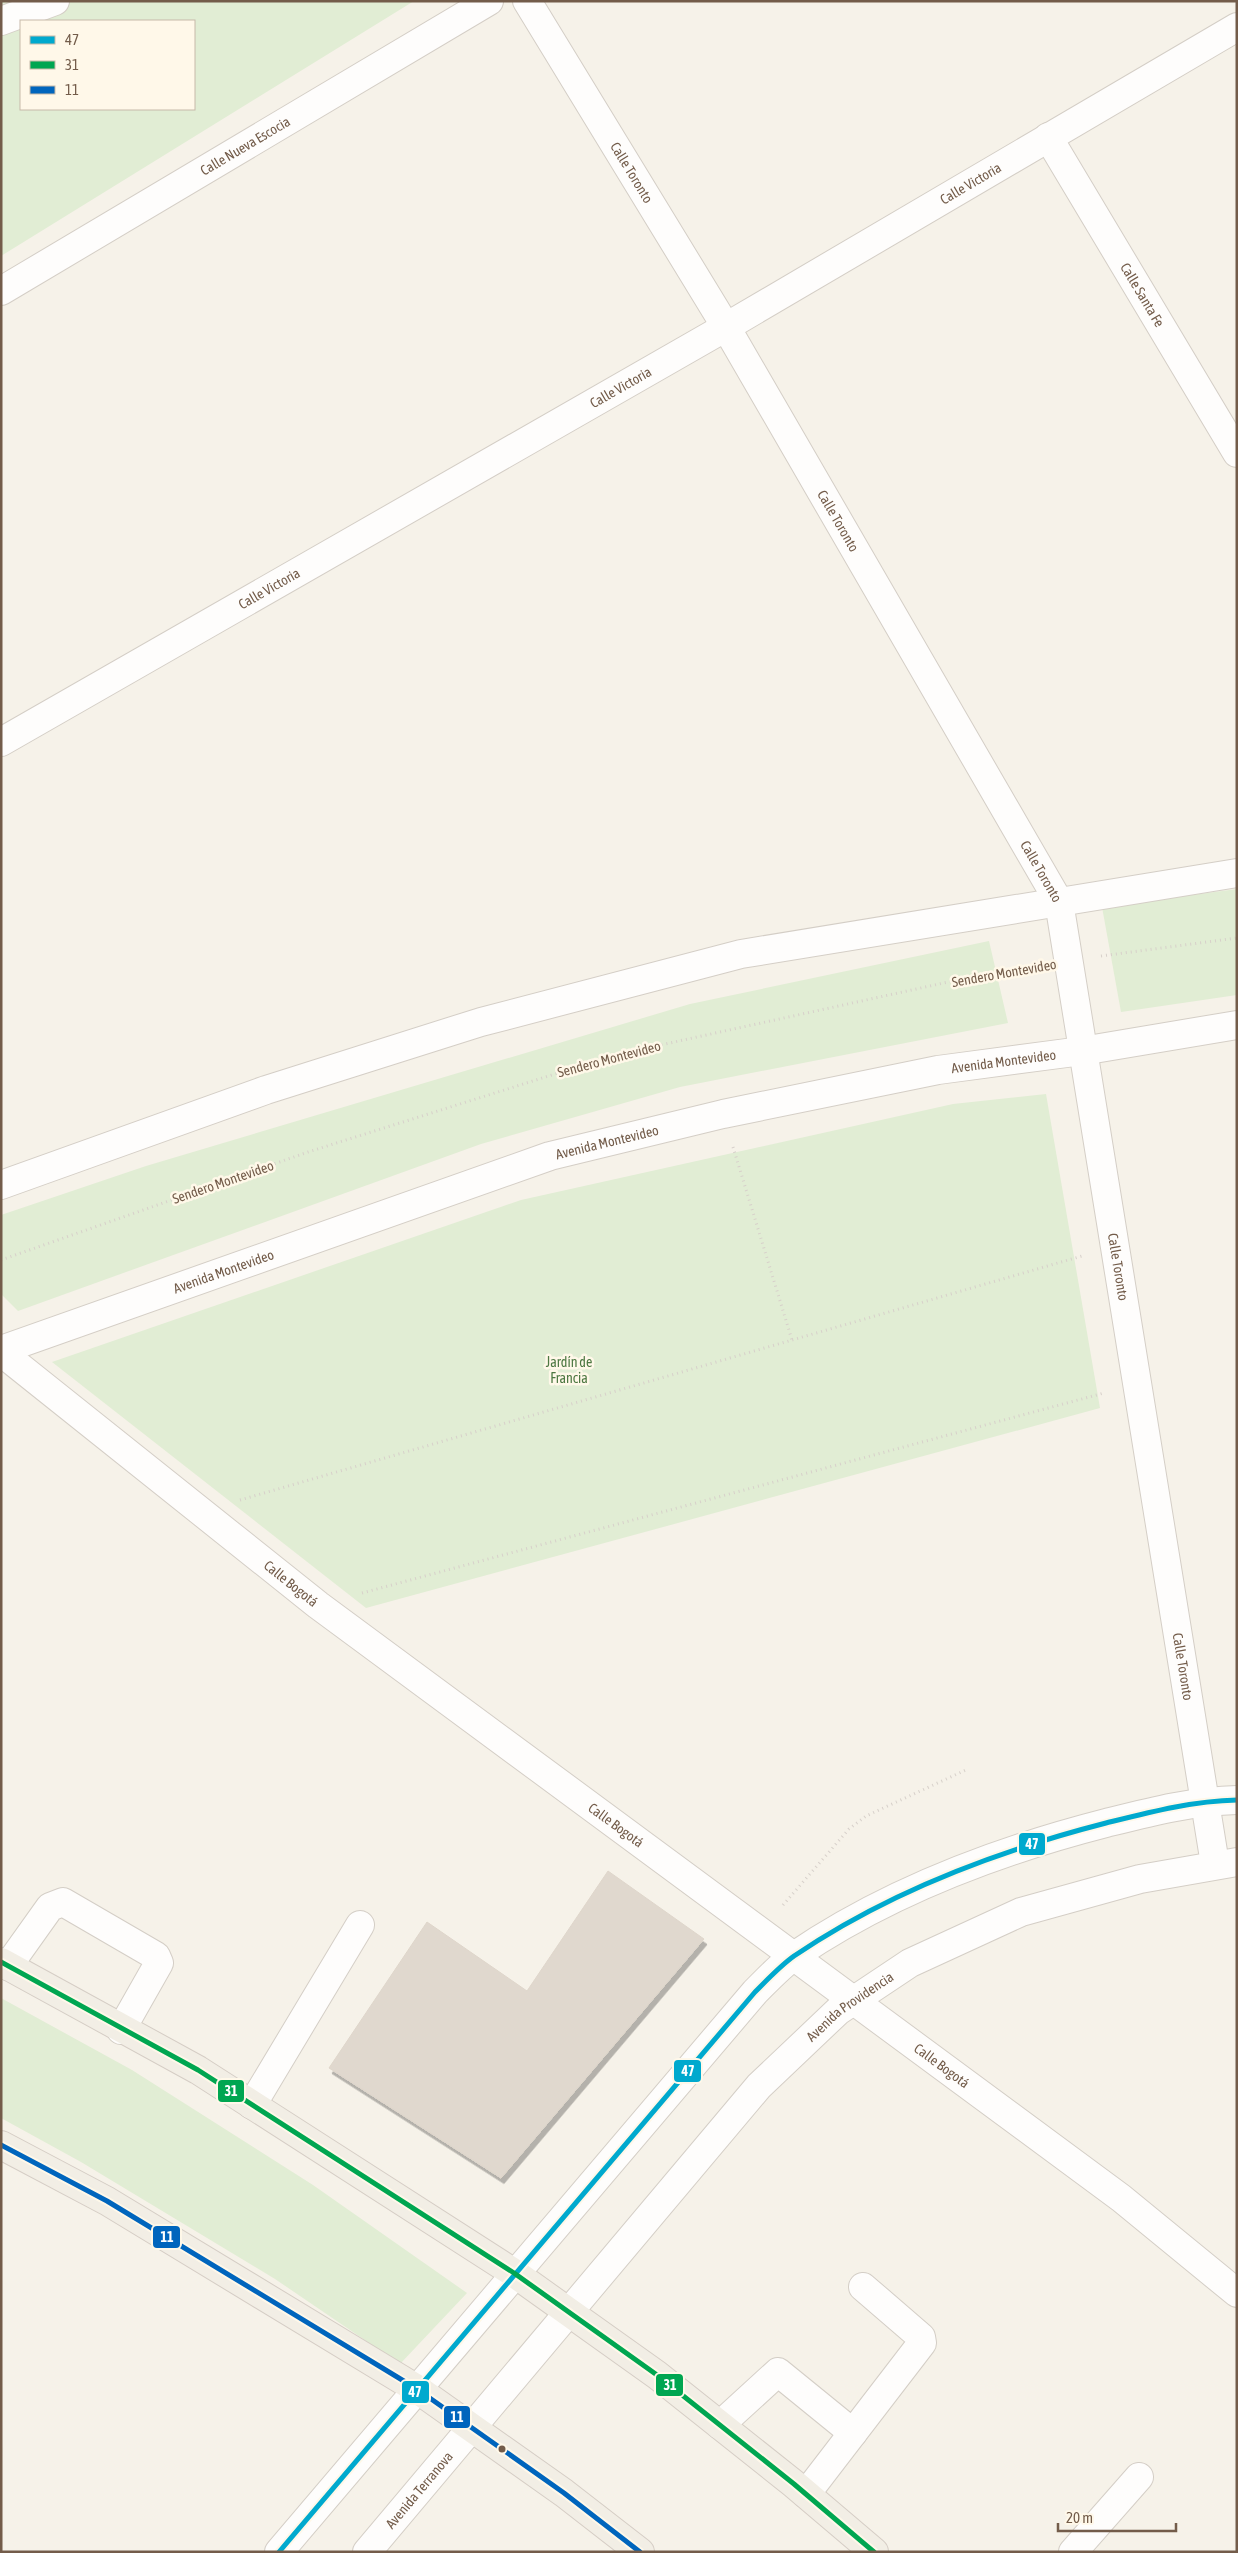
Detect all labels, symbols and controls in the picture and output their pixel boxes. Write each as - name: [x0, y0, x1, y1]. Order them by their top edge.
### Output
- legend: [20, 20, 195, 110]
- text: 47: [65, 31, 79, 48]
- text: 31: [65, 56, 79, 73]
- text: 11: [65, 81, 79, 98]
- street label: Calle Nueva Escocia: [197, 113, 293, 179]
- street label: Calle Toronto: [607, 139, 656, 206]
- street label: Calle Victoria: [937, 159, 1004, 208]
- street label: Calle Santa Fe: [1117, 260, 1168, 330]
- street label: Calle Victoria: [587, 363, 654, 411]
- street label: Calle Toronto: [814, 487, 862, 554]
- street label: Calle Victoria: [236, 565, 303, 612]
- street label: Calle Toronto: [1017, 838, 1065, 905]
- street label: Sendero Montevideo: [950, 956, 1058, 990]
- street label: Sendero Montevideo: [556, 1038, 662, 1080]
- street label: Avenida Montevideo: [950, 1047, 1057, 1076]
- street label: Avenida Montevideo: [554, 1122, 660, 1162]
- street label: Sendero Montevideo: [170, 1157, 276, 1207]
- street label: Calle Toronto: [1105, 1232, 1132, 1302]
- street label: Avenida Montevideo: [171, 1246, 276, 1296]
- park label: Jardín de Francia: [546, 1354, 592, 1386]
- street label: Calle Bogotá: [261, 1557, 321, 1610]
- street label: Calle Toronto: [1170, 1632, 1196, 1702]
- street label: Calle Bogotá: [585, 1799, 647, 1851]
- line badge: 47: [1018, 1832, 1046, 1856]
- text: 47: [1024, 1836, 1039, 1852]
- street label: Avenida Providencia: [803, 1968, 896, 2045]
- street label: Calle Bogotá: [911, 2040, 972, 2091]
- line badge: 47: [673, 2059, 702, 2083]
- text: 47: [680, 2063, 695, 2079]
- line badge: 31: [217, 2079, 245, 2103]
- text: 31: [224, 2083, 238, 2099]
- line badge: 11: [152, 2225, 181, 2249]
- text: 11: [160, 2229, 174, 2245]
- line badge: 31: [655, 2373, 684, 2397]
- text: 31: [663, 2377, 677, 2393]
- line badge: 47: [401, 2380, 430, 2404]
- text: 47: [407, 2384, 422, 2400]
- line badge: 11: [443, 2405, 471, 2429]
- text: 11: [450, 2409, 464, 2425]
- unlabelled marker: [497, 2444, 507, 2454]
- street label: Avenida Terranova: [382, 2448, 456, 2532]
- scale bar: [1058, 2500, 1176, 2532]
- text: 20 m: [1066, 2509, 1093, 2526]

